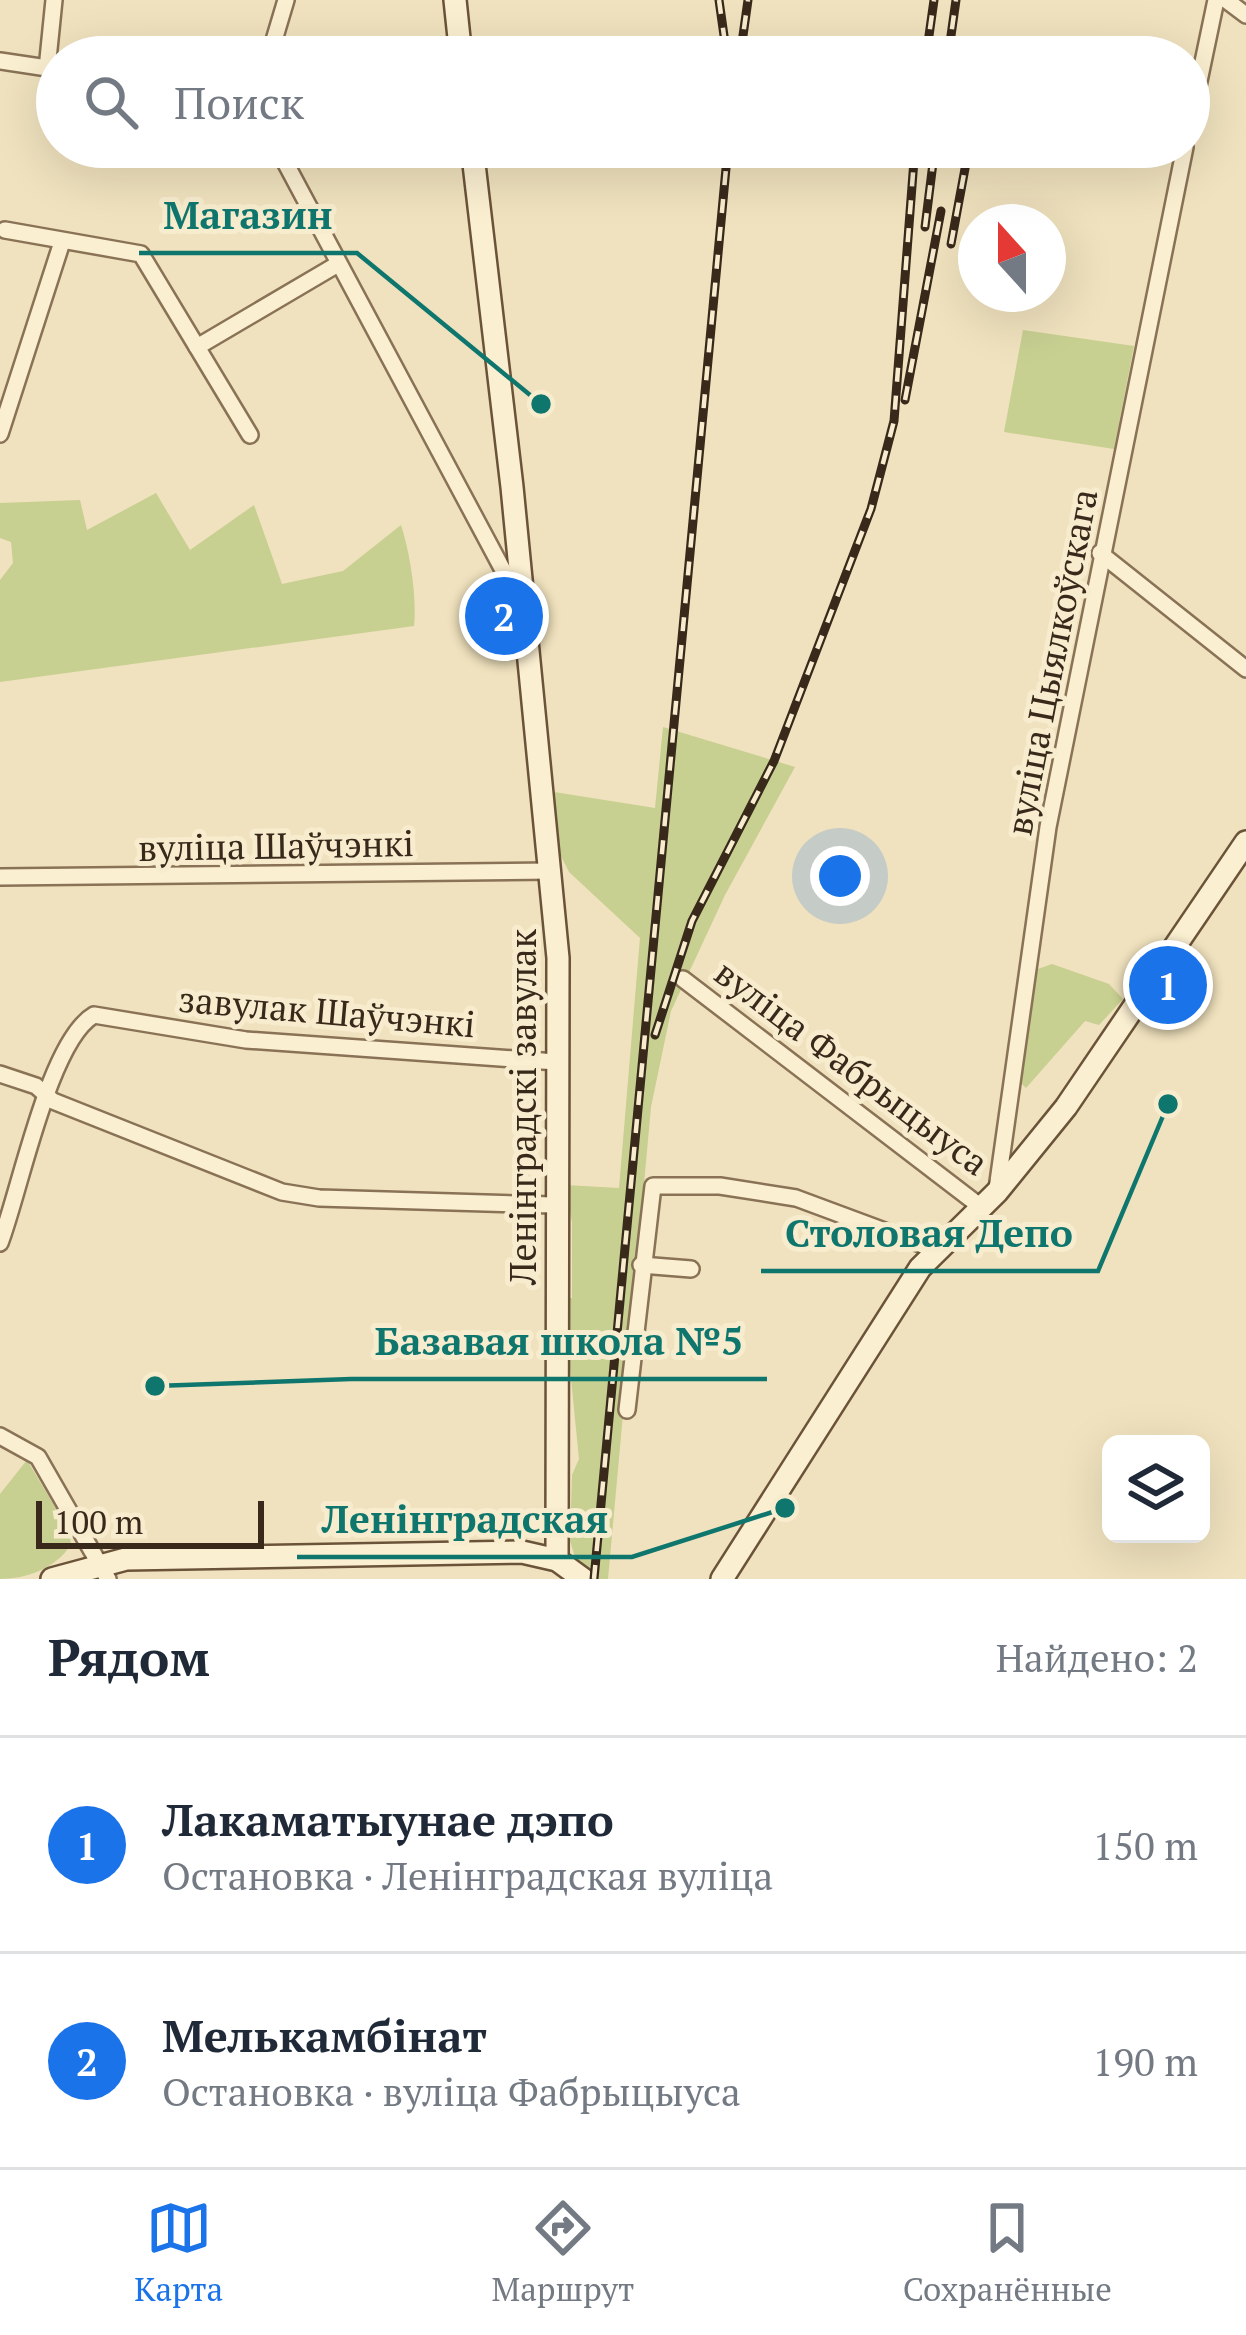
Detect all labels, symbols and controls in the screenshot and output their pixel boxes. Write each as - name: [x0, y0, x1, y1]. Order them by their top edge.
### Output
- search box: [36, 36, 1210, 168]
- icon: search: [78, 69, 144, 135]
- text: Поиск: [174, 72, 304, 132]
- callout: Магазин: [139, 178, 357, 253]
- text: Магазин: [163, 188, 333, 240]
- north arrow: [958, 204, 1066, 312]
- street label: вуліца Цыялкоўскага: [994, 485, 1108, 839]
- pin: 2: [465, 571, 543, 661]
- street label: вуліца Шаўчэнкі: [138, 819, 414, 871]
- your location: [810, 846, 870, 906]
- street label: Ленінградскі завулак: [499, 929, 546, 1286]
- pin: 1: [1129, 940, 1207, 1030]
- street label: вуліца Фабрыцыуса: [706, 949, 998, 1185]
- street label: завулак Шаўчэнкі: [177, 975, 477, 1047]
- callout: Столовая Депо: [761, 1196, 1098, 1271]
- text: Столовая Депо: [785, 1206, 1073, 1258]
- callout: Базавая школа №5: [351, 1304, 767, 1379]
- text: Базавая школа №5: [375, 1314, 743, 1366]
- map controls: [1102, 1435, 1210, 1543]
- button: layers: [1102, 1435, 1210, 1543]
- callout: Ленінградская: [297, 1482, 632, 1557]
- text: Ленінградская: [321, 1492, 608, 1544]
- scale bar: [36, 1495, 264, 1548]
- text: 100 m: [54, 1500, 143, 1543]
- text: Рядом: [48, 1623, 210, 1691]
- text: Найдено: 2: [996, 1631, 1198, 1683]
- text: Лакаматыунае дэпо: [162, 1789, 614, 1849]
- text: 1: [76, 1819, 98, 1871]
- text: 150 m: [1093, 1819, 1198, 1871]
- text: Остановка · Ленінградская вуліца: [162, 1849, 773, 1901]
- text: Мелькамбінат: [162, 2005, 487, 2065]
- text: 2: [76, 2035, 98, 2087]
- text: 190 m: [1093, 2035, 1198, 2087]
- text: Остановка · вуліца Фабрыцыуса: [162, 2065, 741, 2117]
- tab: Карта: [134, 2195, 223, 2310]
- tab: Маршрут: [492, 2195, 634, 2310]
- tab: Сохранённые: [903, 2195, 1112, 2310]

